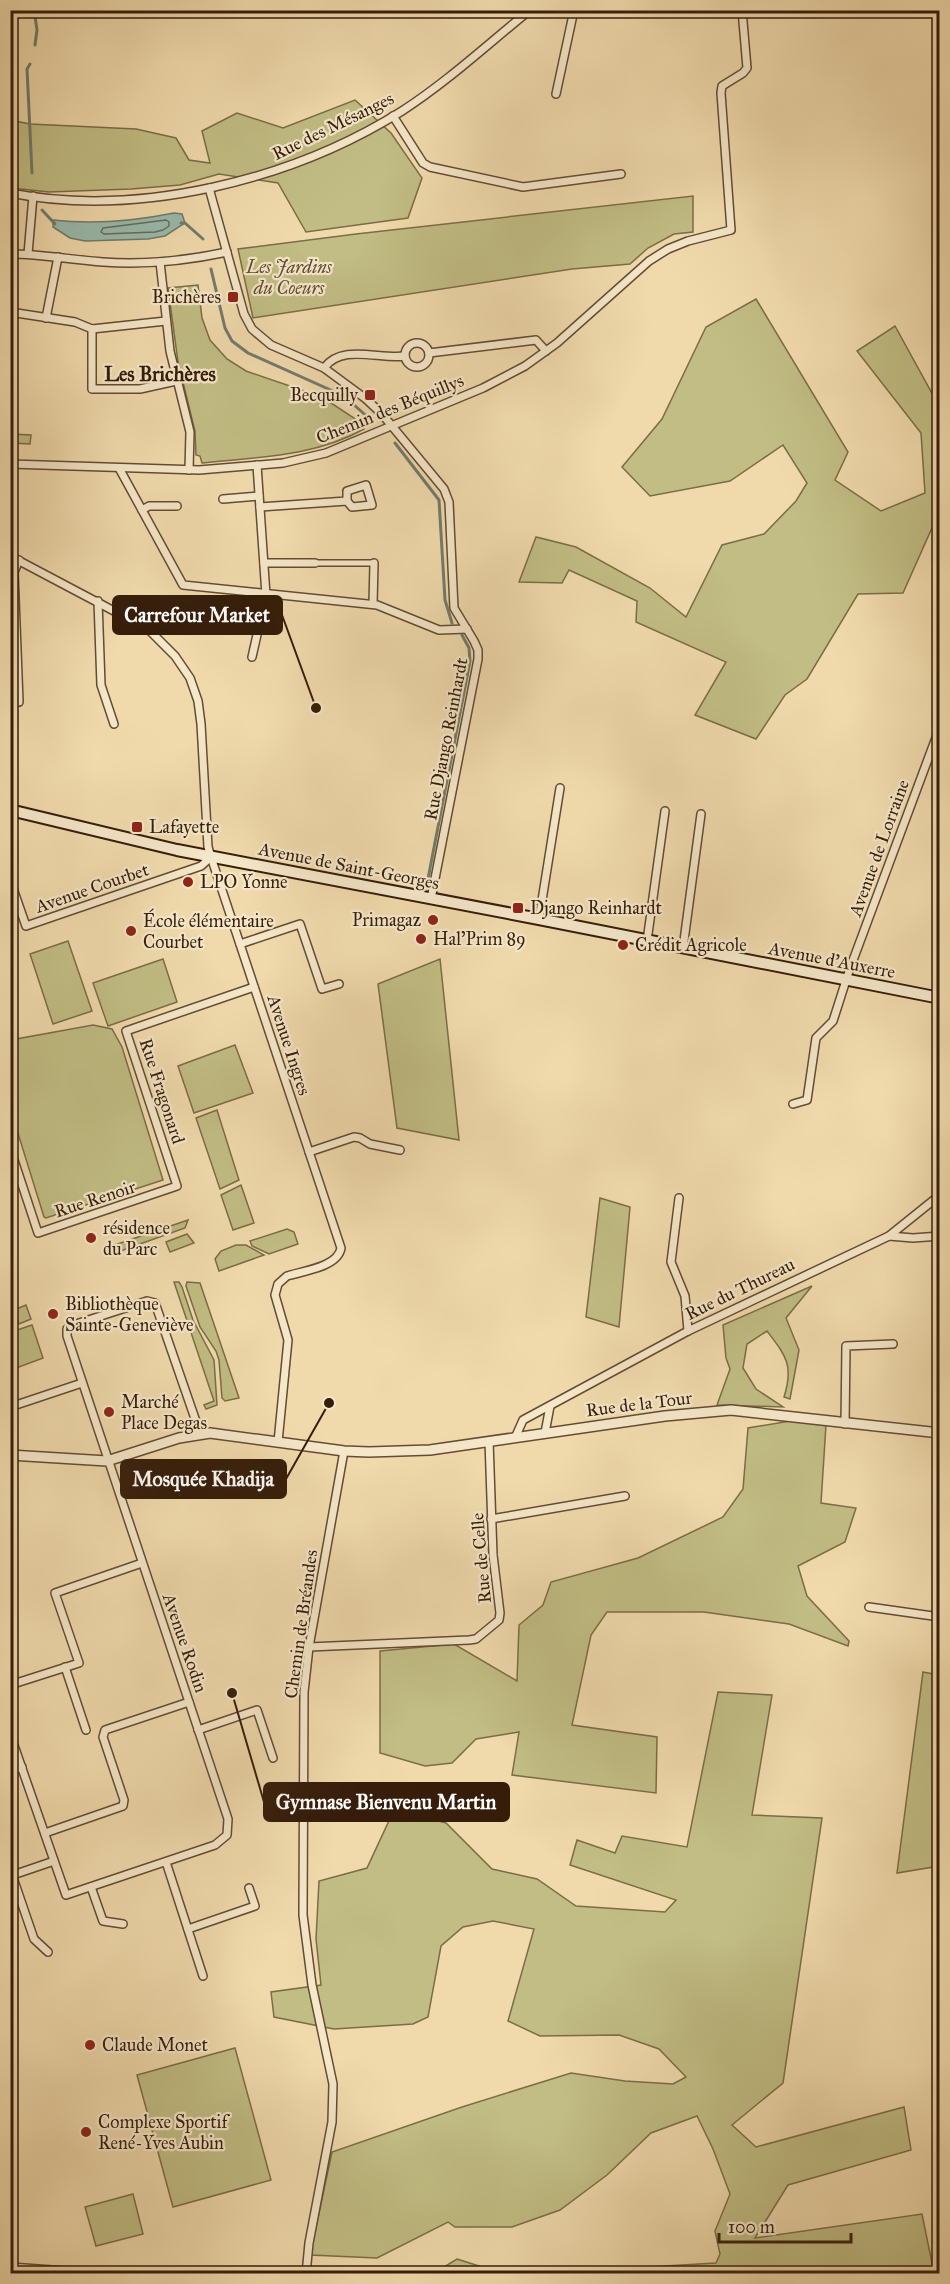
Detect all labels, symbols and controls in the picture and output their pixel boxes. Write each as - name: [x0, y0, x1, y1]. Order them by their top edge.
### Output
- street label: Rue des Mésanges: [269, 87, 398, 166]
- park label: Les Jardins du Coeurs: [245, 256, 333, 299]
- place label: Brichères: [152, 286, 221, 308]
- marker: Brichères: [226, 290, 240, 304]
- district label: Les Brichères: [104, 362, 216, 386]
- street label: Chemin des Béquillys: [313, 369, 467, 450]
- place label: Becquilly: [290, 384, 359, 407]
- marker: Becquilly: [363, 388, 377, 402]
- callout: Carrefour Market: [113, 596, 282, 634]
- text: Carrefour Market: [124, 603, 271, 627]
- street label: Rue Django Reinhardt: [419, 655, 474, 822]
- street label: Avenue de Lorraine: [844, 777, 914, 920]
- place label: Lafayette: [149, 816, 219, 838]
- marker: Lafayette: [130, 820, 144, 834]
- street label: Avenue de Saint-Georges: [256, 837, 441, 895]
- street label: Avenue Courbet: [32, 858, 152, 918]
- place label: LPO Yonne: [200, 871, 288, 893]
- marker: LPO Yonne: [181, 875, 195, 889]
- place label: Django Reinhardt: [530, 897, 662, 920]
- marker: Django Reinhardt: [511, 901, 525, 915]
- place label: École élémentaire Courbet: [143, 908, 274, 953]
- place label: Primagaz: [352, 909, 421, 932]
- marker: Primagaz: [426, 913, 440, 927]
- marker: École élémentaire Courbet: [124, 924, 138, 938]
- place label: Hal'Prim 89: [433, 928, 526, 950]
- marker: Hal'Prim 89: [414, 932, 428, 946]
- place label: Crédit Agricole: [635, 934, 747, 957]
- street label: Avenue d'Auxerre: [766, 937, 897, 983]
- marker: Crédit Agricole: [616, 938, 630, 952]
- street label: Avenue Ingres: [261, 991, 316, 1098]
- street label: Rue Fragonard: [134, 1035, 189, 1147]
- street label: Rue Renoir: [52, 1175, 139, 1222]
- place label: résidence du Parc: [103, 1217, 170, 1260]
- marker: résidence du Parc: [84, 1231, 98, 1245]
- street label: Rue du Thureau: [682, 1253, 799, 1325]
- place label: Bibliothèque Sainte-Geneviève: [65, 1293, 194, 1336]
- marker: Bibliothèque Sainte-Geneviève: [46, 1307, 60, 1321]
- street label: Rue de la Tour: [585, 1387, 693, 1421]
- place label: Marché Place Degas: [121, 1391, 207, 1435]
- marker: Marché Place Degas: [102, 1405, 116, 1419]
- callout: Mosquée Khadija: [121, 1460, 286, 1498]
- text: Mosquée Khadija: [132, 1467, 274, 1492]
- street label: Rue de Celle: [466, 1512, 496, 1604]
- street label: Chemin de Bréandes: [280, 1548, 322, 1700]
- street label: Avenue Rodin: [157, 1590, 212, 1696]
- callout: Gymnase Bienvenu Martin: [264, 1783, 509, 1821]
- text: Gymnase Bienvenu Martin: [276, 1790, 497, 1815]
- place label: Claude Monet: [102, 2034, 209, 2056]
- marker: Claude Monet: [83, 2038, 97, 2052]
- place label: Complexe Sportif René-Yves Aubin: [98, 2111, 230, 2154]
- marker: Complexe Sportif René-Yves Aubin: [79, 2125, 93, 2139]
- scale bar: [719, 2206, 851, 2244]
- text: 100 m: [728, 2216, 775, 2238]

